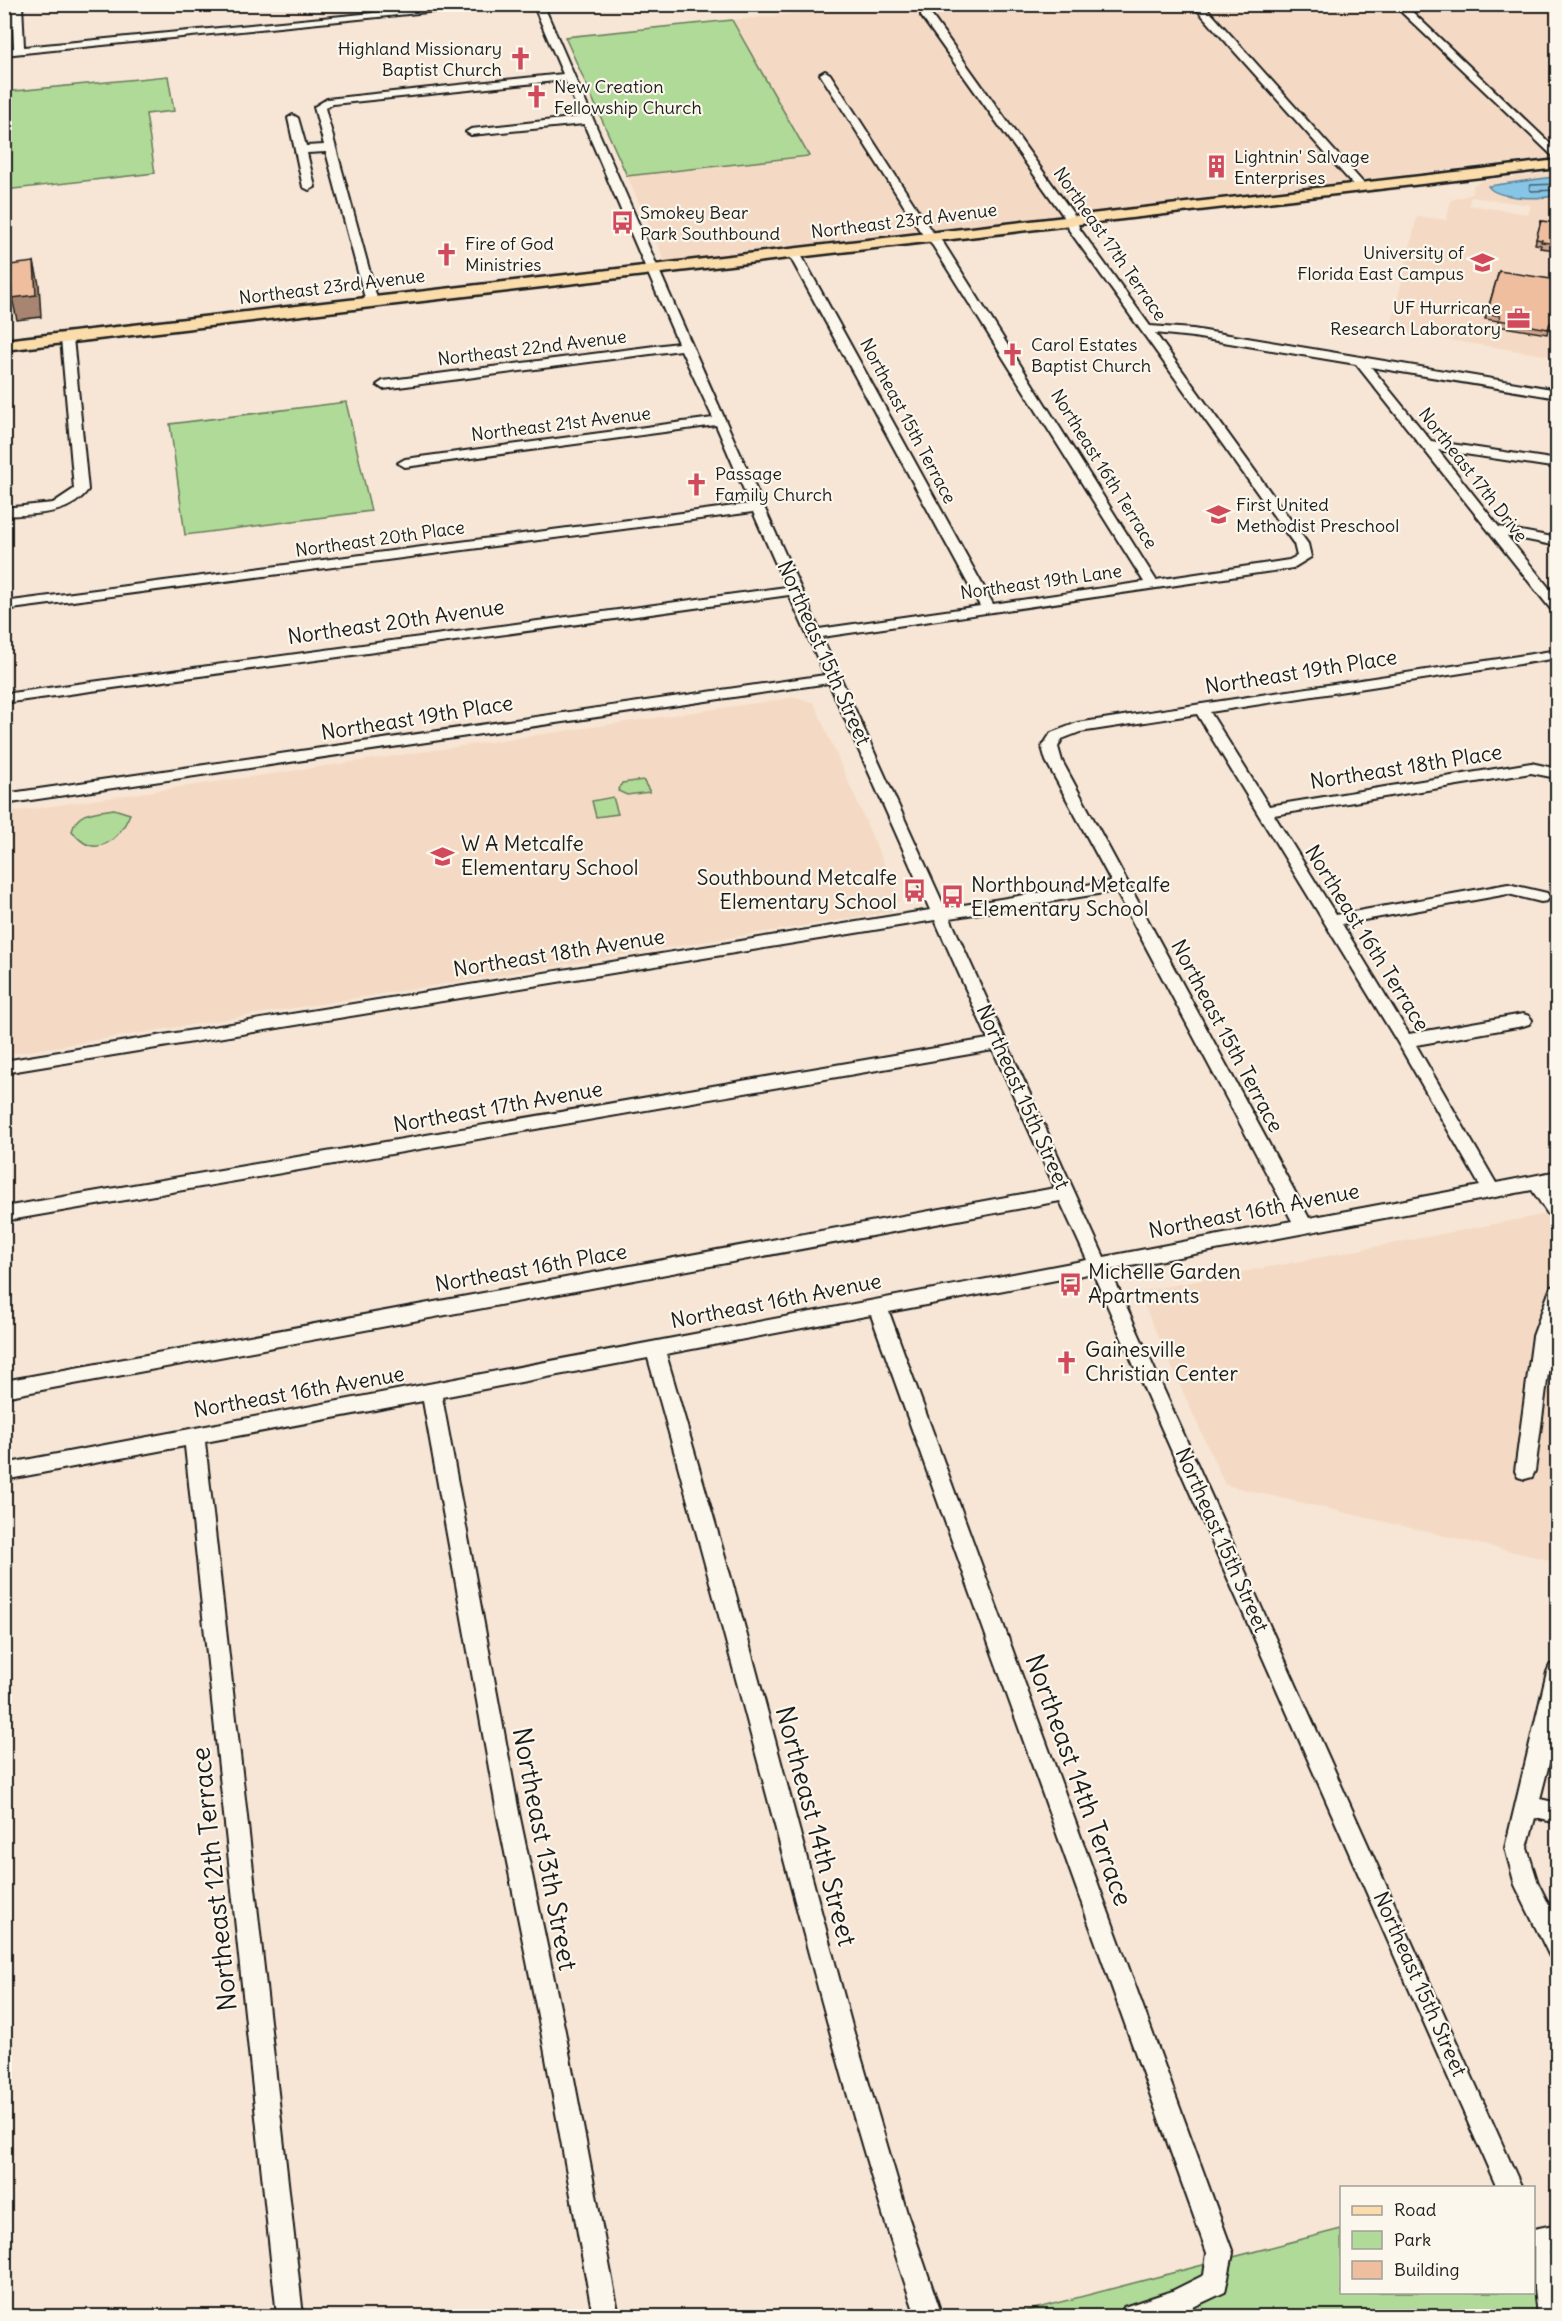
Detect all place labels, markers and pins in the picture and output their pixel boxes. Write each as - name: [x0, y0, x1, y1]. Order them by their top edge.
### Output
- place label: Highland Missionary Baptist Church: [338, 37, 502, 81]
- church icon: Highland Missionary Baptist Church: [507, 46, 533, 72]
- place label: New Creation Fellowship Church: [554, 75, 702, 119]
- church icon: New Creation Fellowship Church: [523, 84, 549, 110]
- place label: Lightnin' Salvage Enterprises: [1234, 145, 1369, 189]
- building icon: Lightnin' Salvage Enterprises: [1203, 154, 1229, 180]
- place label: Smokey Bear Park Southbound: [640, 201, 781, 245]
- bus stop icon: Smokey Bear Park Southbound: [609, 210, 635, 236]
- place label: Fire of God Ministries: [465, 232, 554, 276]
- church icon: Fire of God Ministries: [434, 241, 460, 267]
- place label: University of Florida East Campus: [1297, 241, 1465, 285]
- school or university icon: University of Florida East Campus: [1469, 250, 1495, 276]
- place label: UF Hurricane Research Laboratory: [1330, 296, 1501, 340]
- office icon: UF Hurricane Research Laboratory: [1506, 305, 1532, 331]
- place label: Carol Estates Baptist Church: [1031, 333, 1151, 377]
- church icon: Carol Estates Baptist Church: [1000, 342, 1026, 368]
- place label: Passage Family Church: [715, 462, 832, 506]
- church icon: Passage Family Church: [684, 471, 710, 497]
- place label: First United Methodist Preschool: [1236, 493, 1399, 537]
- school or university icon: First United Methodist Preschool: [1205, 502, 1231, 528]
- place label: W A Metcalfe Elementary School: [461, 830, 638, 881]
- school or university icon: W A Metcalfe Elementary School: [430, 843, 456, 869]
- place label: Southbound Metcalfe Elementary School: [697, 864, 897, 915]
- place label: Northbound Metcalfe Elementary School: [971, 871, 1170, 922]
- bus stop icon: Southbound Metcalfe Elementary School: [902, 877, 928, 903]
- bus stop icon: Northbound Metcalfe Elementary School: [940, 884, 966, 910]
- place label: Michelle Garden Apartments: [1088, 1258, 1241, 1309]
- bus stop icon: Michelle Garden Apartments: [1057, 1271, 1083, 1297]
- place label: Gainesville Christian Center: [1085, 1336, 1238, 1387]
- church icon: Gainesville Christian Center: [1054, 1349, 1080, 1375]

